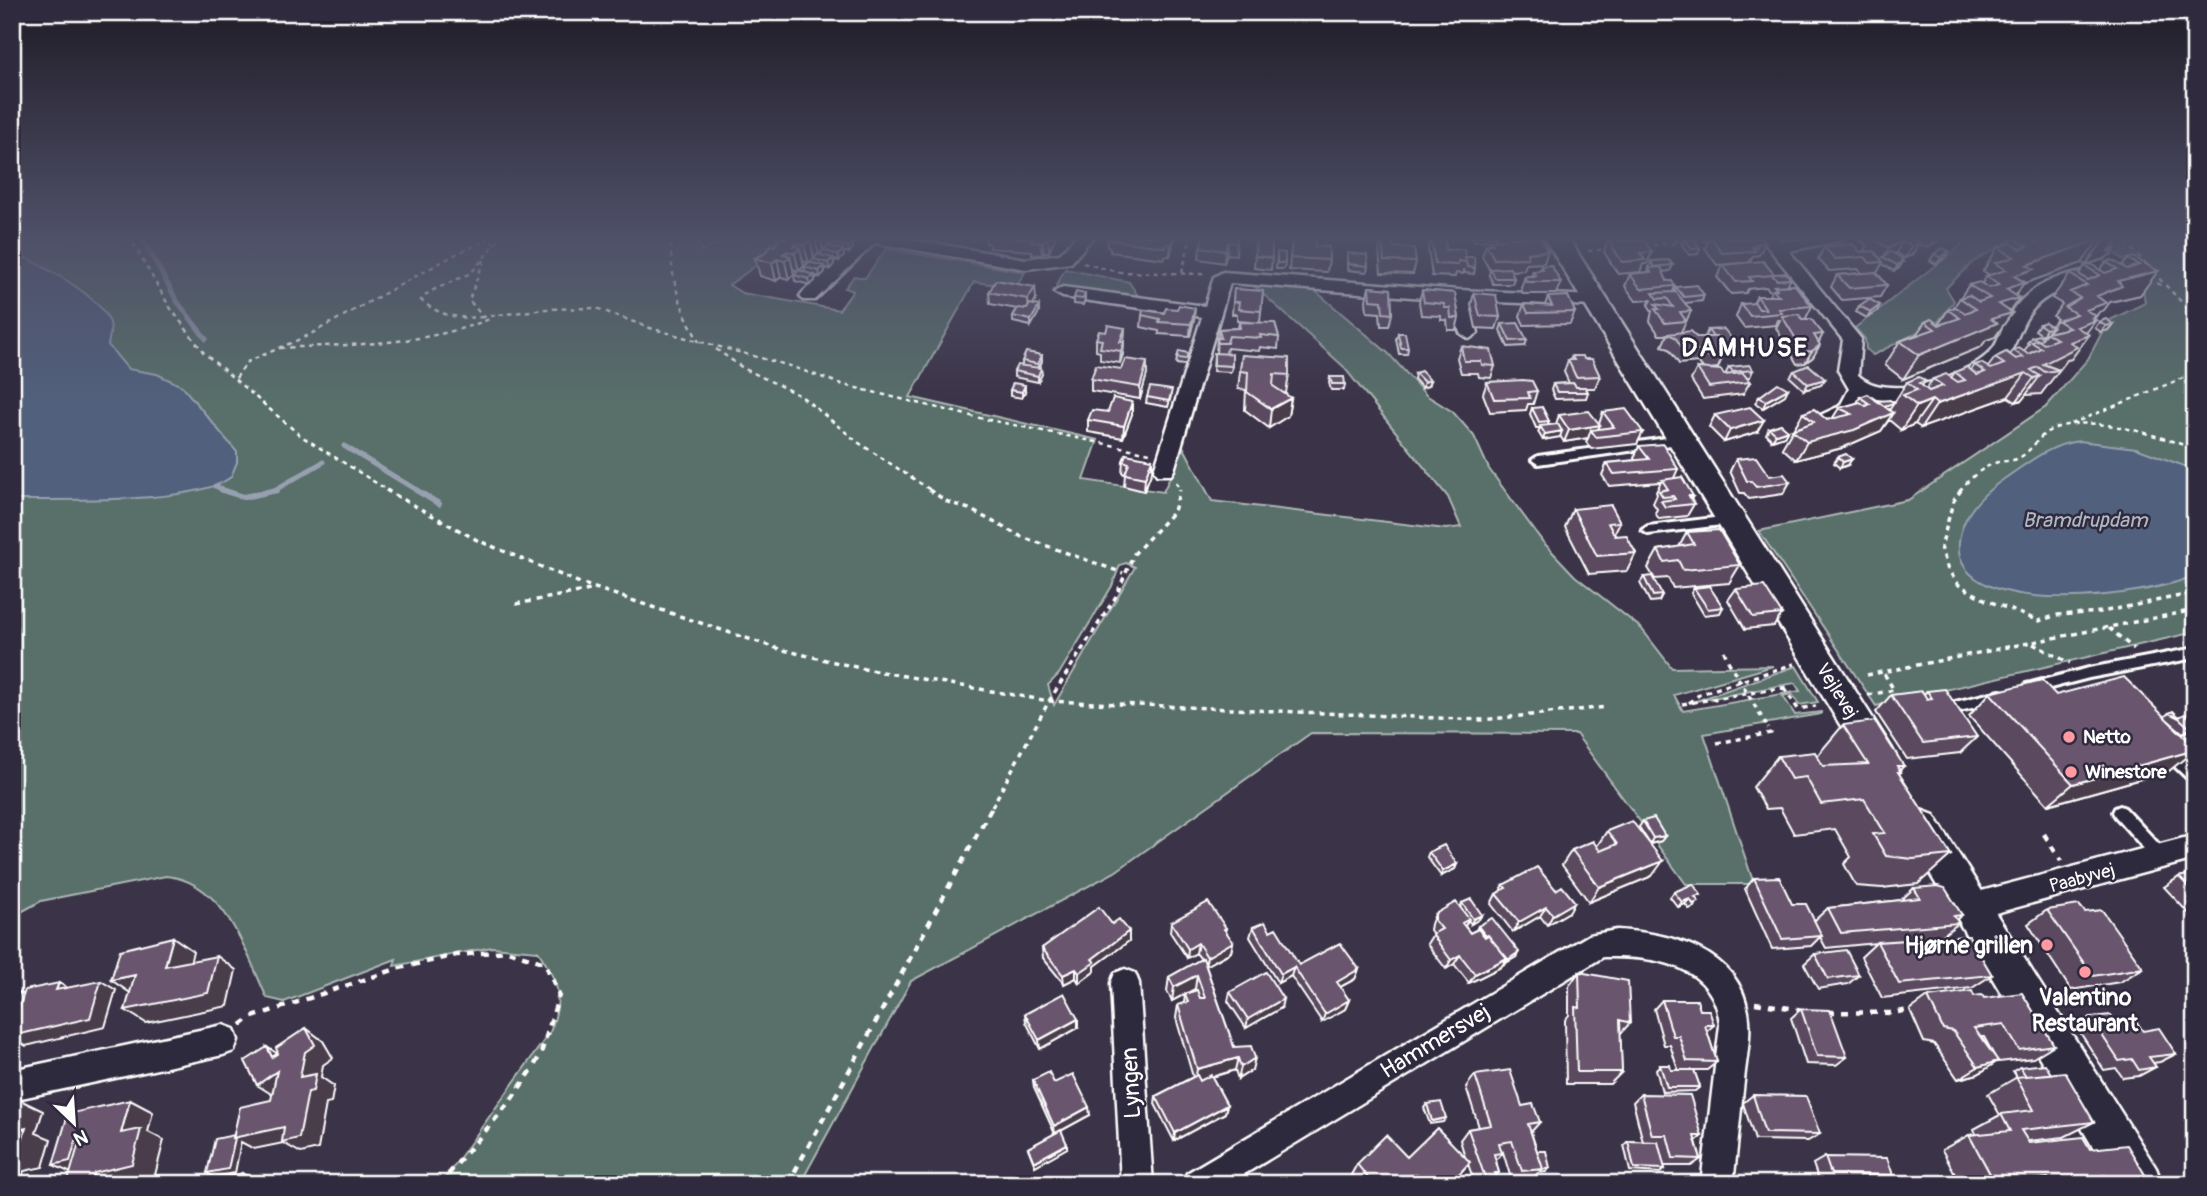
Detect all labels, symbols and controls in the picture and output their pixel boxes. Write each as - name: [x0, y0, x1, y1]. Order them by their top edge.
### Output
- district label: DAMHUSE: [1681, 332, 1809, 364]
- water label: Bramdrupdam: [2023, 507, 2149, 534]
- street label: Vejlevej: [1811, 659, 1863, 723]
- place label: Netto: [2083, 725, 2132, 749]
- marker: Netto: [2061, 729, 2077, 745]
- place label: Winestore: [2085, 760, 2167, 784]
- marker: Winestore: [2063, 764, 2079, 780]
- street label: Paabyvej: [2046, 858, 2118, 898]
- place label: Hjørne grillen: [1905, 931, 2033, 960]
- marker: Hjørne grillen: [2039, 937, 2055, 953]
- marker: Valentino Restaurant: [2077, 964, 2093, 980]
- place label: Valentino Restaurant: [2032, 983, 2139, 1038]
- street label: Hammersvej: [1375, 997, 1495, 1085]
- street label: Lyngen: [1115, 1047, 1147, 1119]
- north arrow: [38, 1088, 108, 1158]
- text: N: [70, 1124, 92, 1151]

